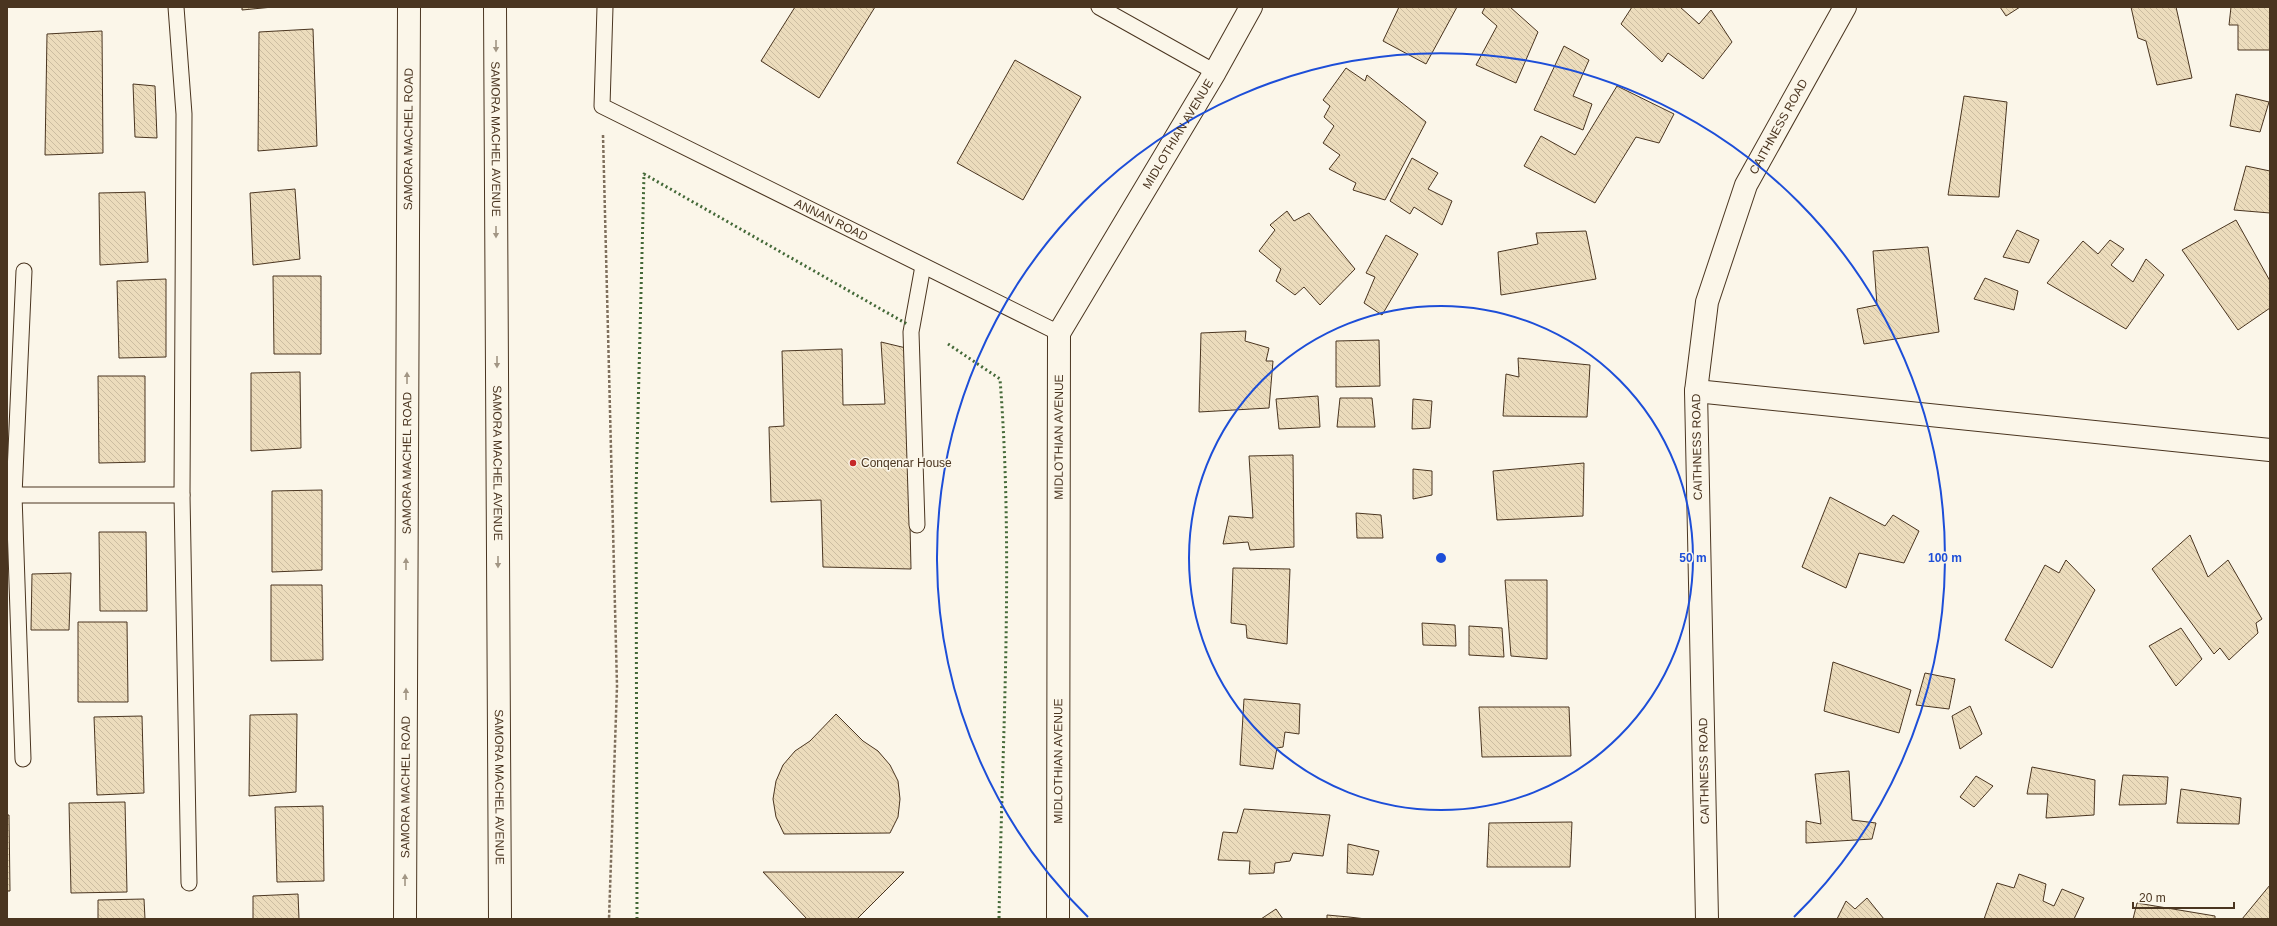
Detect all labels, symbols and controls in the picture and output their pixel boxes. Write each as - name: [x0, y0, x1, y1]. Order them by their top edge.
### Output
- one-way arrow: [493, 40, 499, 53]
- street label: SAMORA MACHEL AVENUE: [488, 61, 503, 217]
- street label: SAMORA MACHEL ROAD: [401, 67, 416, 210]
- street label: CAITHNESS ROAD: [1746, 76, 1811, 177]
- street label: MIDLOTHIAN AVENUE: [1140, 77, 1216, 191]
- street label: ANNAN ROAD: [792, 196, 871, 244]
- one-way arrow: [493, 226, 499, 239]
- one-way arrow: [494, 356, 500, 369]
- one-way arrow: [404, 371, 410, 384]
- street label: MIDLOTHIAN AVENUE: [1052, 374, 1066, 500]
- street label: SAMORA MACHEL AVENUE: [490, 385, 505, 541]
- street label: SAMORA MACHEL ROAD: [400, 391, 414, 534]
- street label: CAITHNESS ROAD: [1689, 393, 1705, 500]
- place label: Conqenar House: [861, 456, 952, 470]
- marker: Conqenar House: [848, 458, 858, 468]
- centre of rings: [1434, 551, 1448, 565]
- text: 50 m: [1679, 551, 1707, 565]
- text: 100 m: [1928, 551, 1962, 565]
- one-way arrow: [495, 556, 501, 569]
- one-way arrow: [403, 557, 409, 570]
- one-way arrow: [403, 687, 409, 700]
- street label: MIDLOTHIAN AVENUE: [1051, 698, 1065, 824]
- street label: SAMORA MACHEL AVENUE: [492, 709, 507, 865]
- street label: SAMORA MACHEL ROAD: [398, 715, 413, 858]
- street label: CAITHNESS ROAD: [1696, 717, 1712, 824]
- one-way arrow: [402, 873, 408, 886]
- scale bar: [2133, 884, 2234, 910]
- text: 20 m: [2139, 891, 2166, 905]

